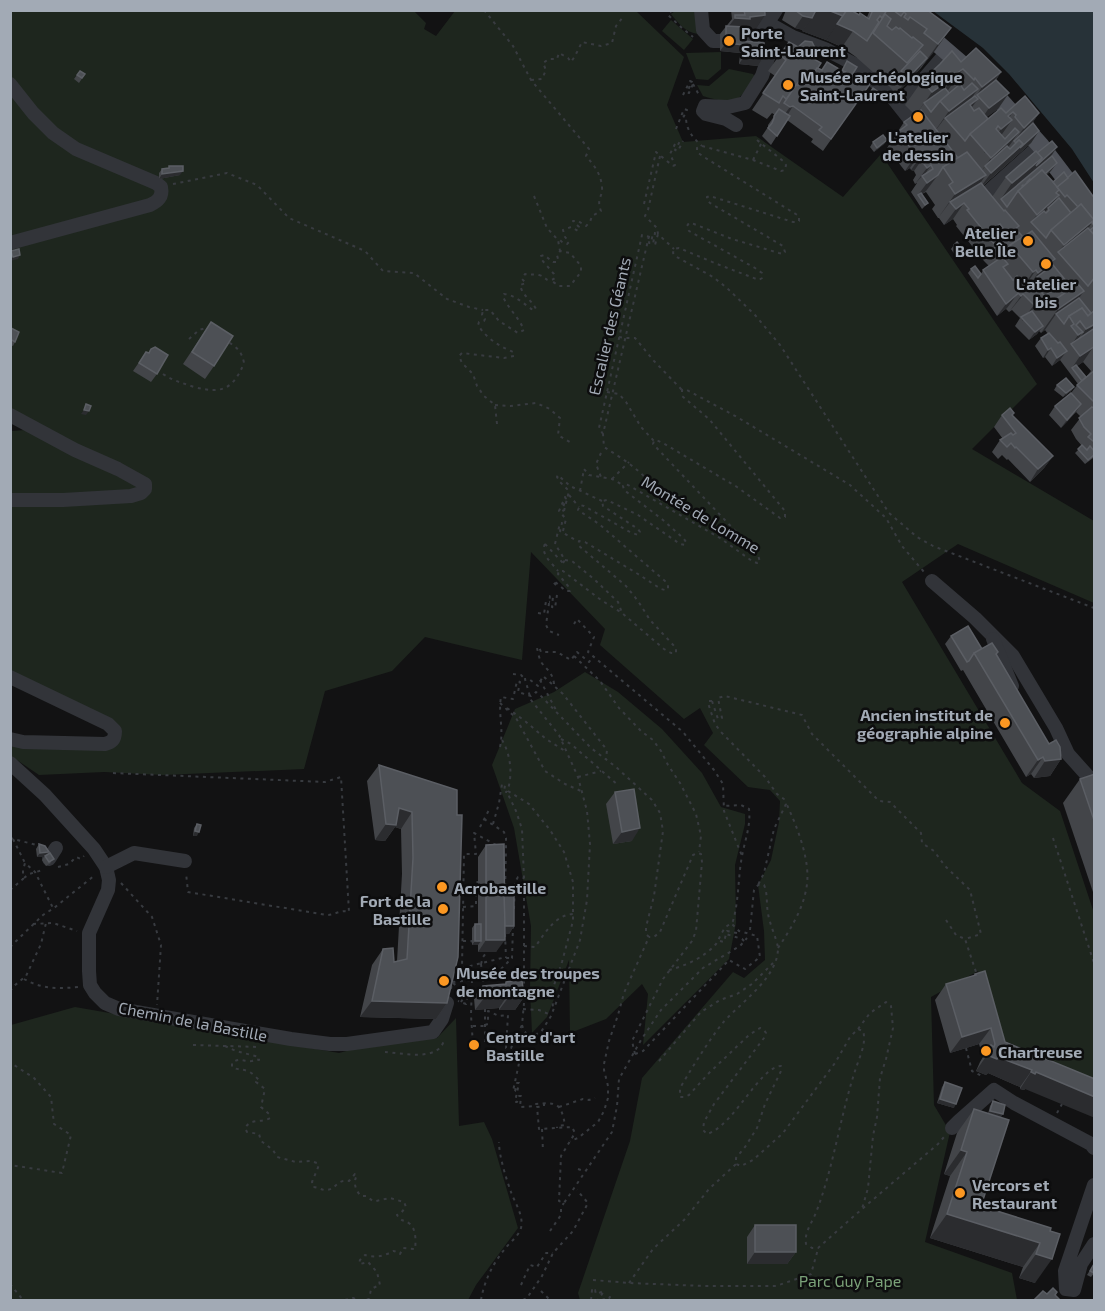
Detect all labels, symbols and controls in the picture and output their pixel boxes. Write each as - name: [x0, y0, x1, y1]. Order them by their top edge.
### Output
- place label: Porte Saint-Laurent: [741, 23, 846, 60]
- marker: Porte Saint-Laurent: [722, 34, 736, 48]
- place label: Musée archéologique Saint-Laurent: [800, 67, 963, 104]
- marker: Musée archéologique Saint-Laurent: [781, 78, 795, 92]
- marker: L'atelier de dessin: [911, 110, 925, 124]
- place label: L'atelier de dessin: [882, 127, 954, 164]
- place label: Atelier Belle Île: [955, 223, 1016, 260]
- marker: Atelier Belle Île: [1021, 234, 1035, 248]
- street label: Escalier des Géants: [584, 255, 634, 397]
- marker: L'atelier bis: [1039, 257, 1053, 271]
- place label: L'atelier bis: [1016, 274, 1077, 311]
- street label: Montée de Lomme: [638, 471, 764, 557]
- place label: Ancien institut de géographie alpine: [857, 705, 993, 742]
- marker: Ancien institut de géographie alpine: [998, 716, 1012, 730]
- place label: Acrobastille: [454, 878, 546, 897]
- marker: Acrobastille: [435, 880, 449, 894]
- place label: Fort de la Bastille: [360, 891, 431, 928]
- marker: Fort de la Bastille: [436, 902, 450, 916]
- place label: Musée des troupes de montagne: [456, 963, 600, 1000]
- marker: Musée des troupes de montagne: [437, 974, 451, 988]
- street label: Chemin de la Bastille: [117, 997, 269, 1045]
- place label: Centre d'art Bastille: [486, 1027, 576, 1064]
- marker: Centre d'art Bastille: [467, 1038, 481, 1052]
- place label: Chartreuse: [998, 1042, 1082, 1061]
- marker: Chartreuse: [979, 1044, 993, 1058]
- place label: Vercors et Restaurant: [972, 1175, 1057, 1212]
- marker: Vercors et Restaurant: [953, 1186, 967, 1200]
- park label: Parc Guy Pape: [799, 1271, 901, 1290]

